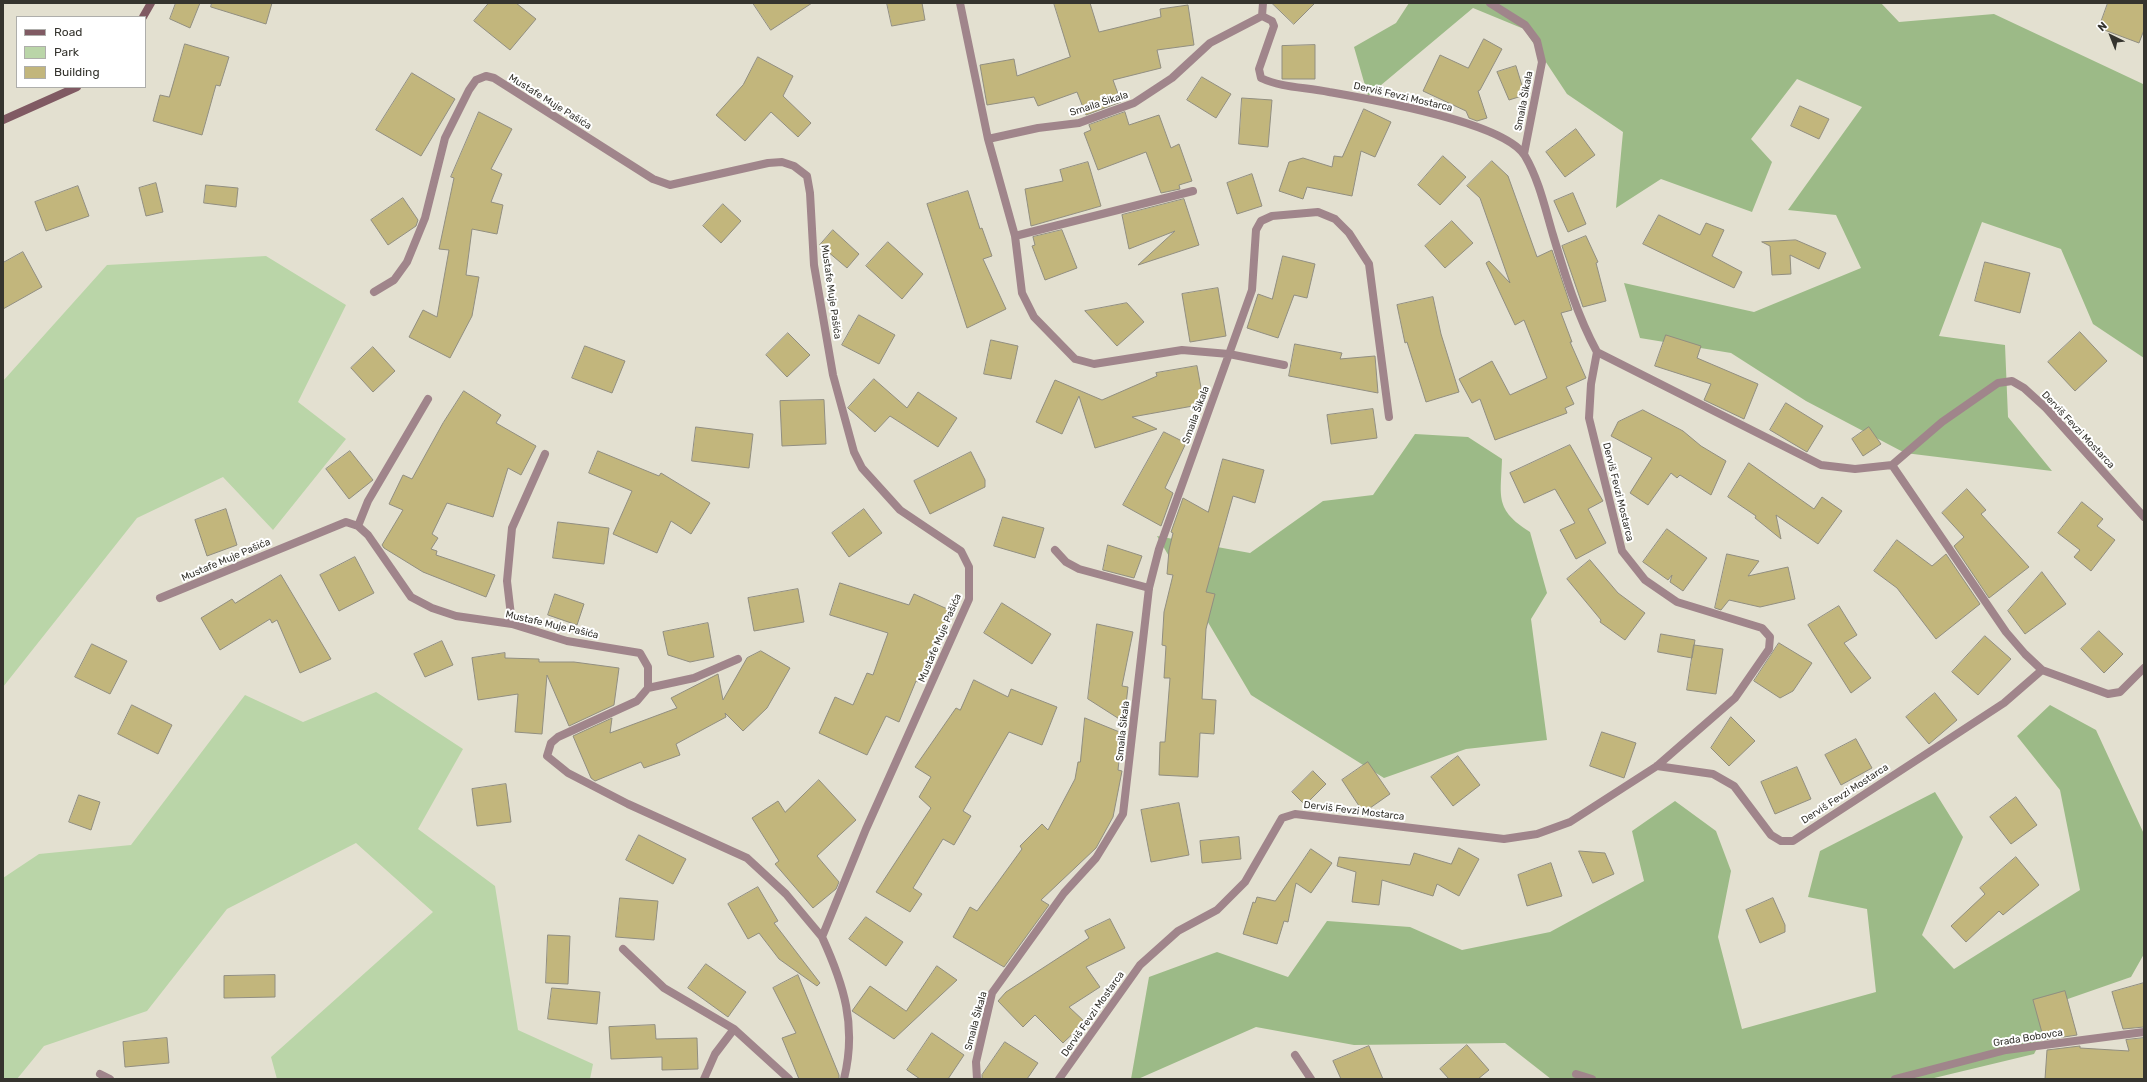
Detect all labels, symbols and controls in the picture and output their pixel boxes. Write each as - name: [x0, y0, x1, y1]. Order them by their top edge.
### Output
- legend: [16, 16, 146, 88]
- north arrow: [2091, 16, 2131, 56]
- text: N: [2095, 19, 2110, 34]
- text: Road: [54, 25, 82, 39]
- text: Park: [54, 45, 79, 59]
- text: Building: [54, 65, 100, 79]
- street label: Smaila Šikala: [1512, 70, 1536, 132]
- street label: Mustafe Muje Pašića: [506, 72, 594, 132]
- street label: Derviš Fevzi Mostarca: [1352, 80, 1454, 114]
- street label: Smaila Šikala: [1068, 89, 1130, 119]
- street label: Mustafe Muje Pašića: [818, 244, 844, 340]
- street label: Smaila Šikala: [1180, 384, 1212, 446]
- street label: Derviš Fevzi Mostarca: [2039, 389, 2117, 471]
- street label: Derviš Fevzi Mostarca: [1600, 441, 1636, 543]
- street label: Mustafe Muje Pašića: [180, 536, 272, 584]
- street label: Mustafe Muje Pašića: [916, 592, 964, 684]
- street label: Mustafe Muje Pašića: [504, 608, 600, 642]
- street label: Smaila Šikala: [1114, 700, 1132, 762]
- street label: Derviš Fevzi Mostarca: [1799, 761, 1891, 827]
- street label: Derviš Fevzi Mostarca: [1303, 799, 1405, 823]
- street label: Derviš Fevzi Mostarca: [1059, 969, 1127, 1059]
- street label: Smaila Šikala: [962, 990, 990, 1052]
- street label: Grada Bobovca: [1992, 1027, 2064, 1049]

